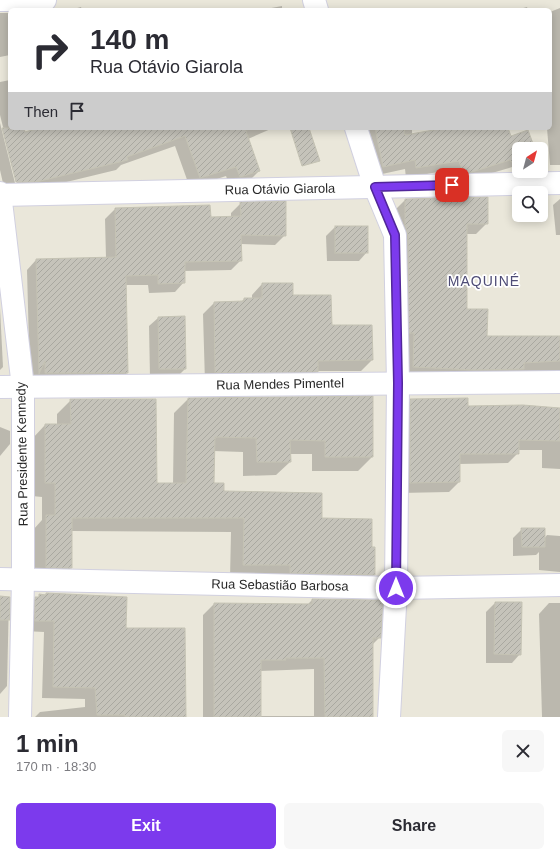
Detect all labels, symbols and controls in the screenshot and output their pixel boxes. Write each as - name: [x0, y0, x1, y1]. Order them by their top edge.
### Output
- icon: right: [24, 24, 76, 76]
- text: 140 m: [90, 24, 169, 55]
- text: Rua Otávio Giarola: [90, 57, 243, 77]
- icon: arrive: [66, 100, 88, 122]
- text: Then: [24, 103, 58, 120]
- north arrow: [512, 142, 548, 178]
- map controls: [512, 142, 548, 222]
- pin: [435, 168, 469, 202]
- icon: arrive: [441, 174, 463, 196]
- street label: Rua Otávio Giarola: [225, 181, 336, 197]
- button: search: [512, 186, 548, 222]
- district label: MAQUINÉ: [448, 273, 520, 289]
- street label: Rua Mendes Pimentel: [216, 375, 344, 393]
- street label: Rua Presidente Kennedy: [13, 381, 31, 526]
- position arrow: [375, 567, 417, 609]
- street label: Rua Sebastião Barbosa: [211, 576, 350, 594]
- text: 1 min: [16, 730, 79, 757]
- button: close: [502, 730, 544, 772]
- text: 170 m · 18:30: [16, 759, 96, 774]
- button: Exit: [16, 803, 276, 849]
- button: Share: [284, 803, 544, 849]

